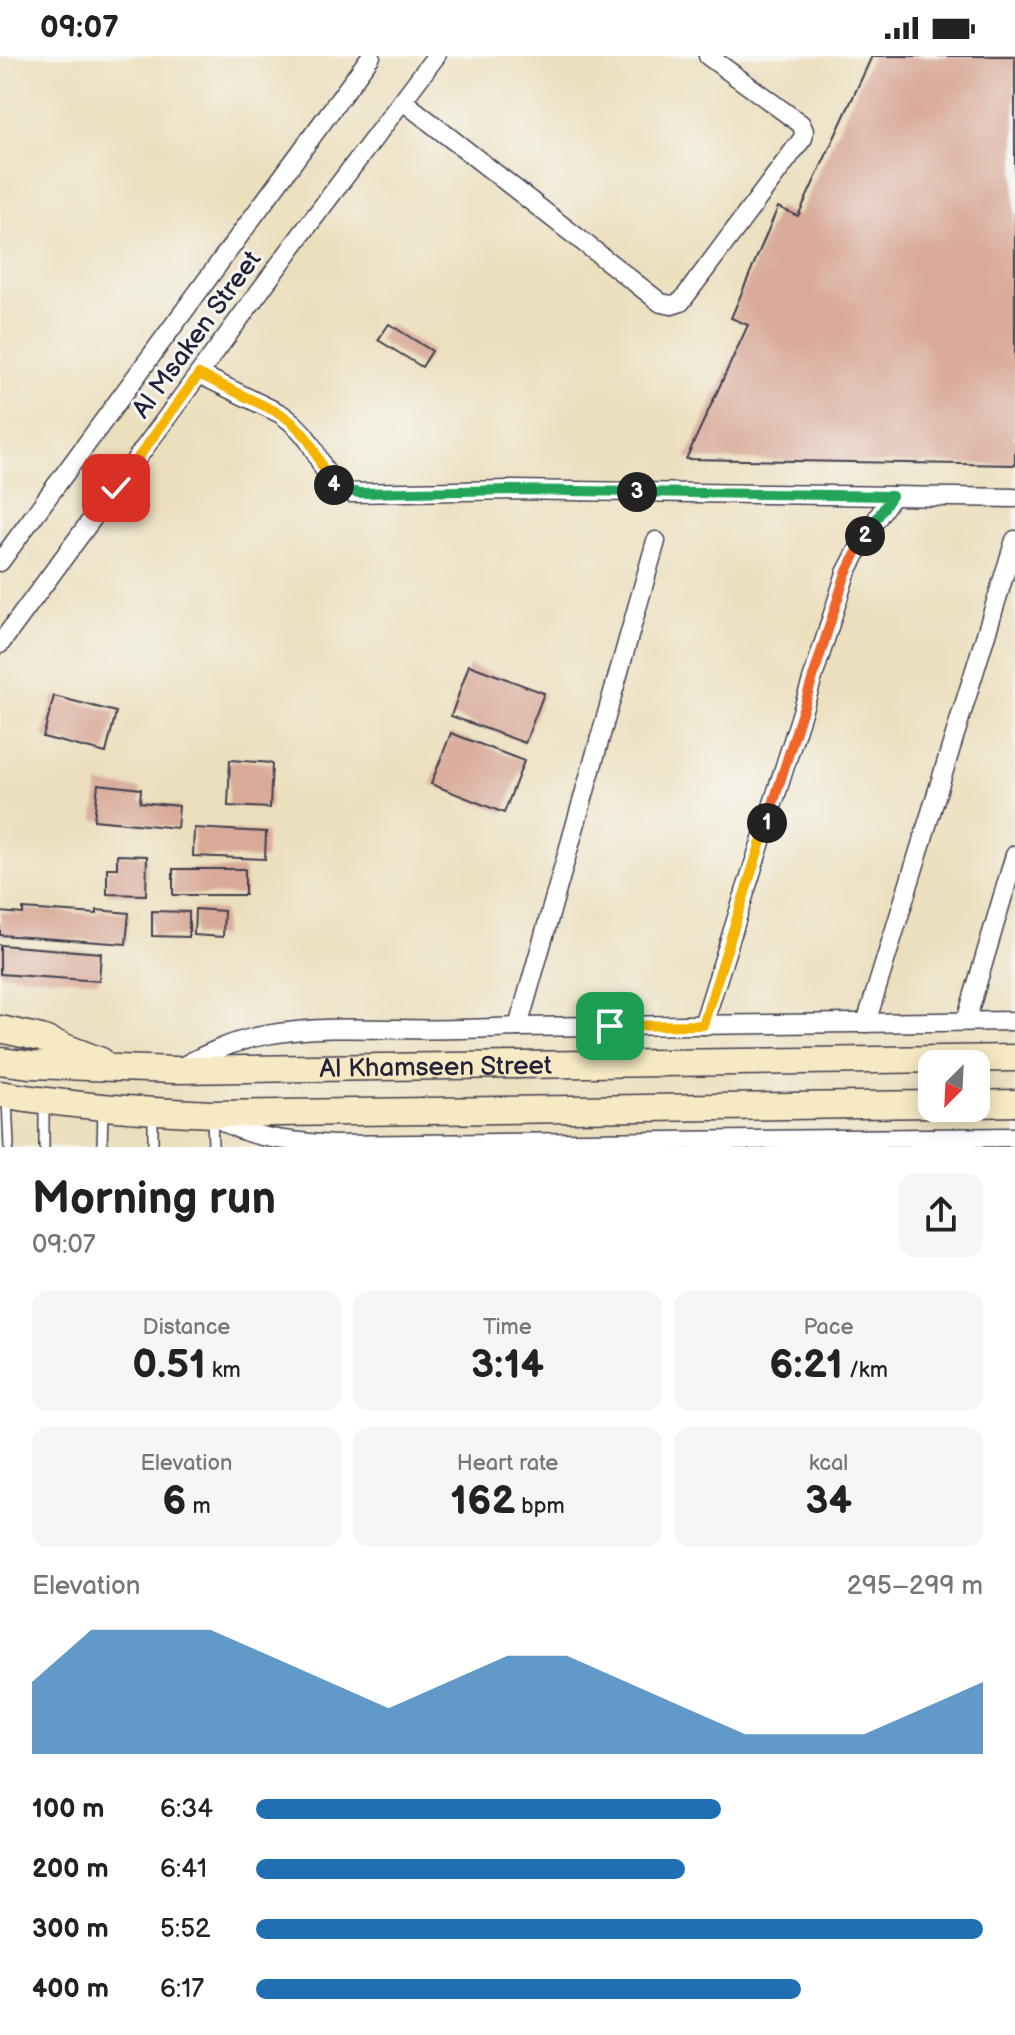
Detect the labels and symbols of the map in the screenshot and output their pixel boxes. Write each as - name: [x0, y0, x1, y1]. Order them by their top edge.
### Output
- street label: Al Msaken Street: [126, 245, 268, 424]
- pin: [82, 454, 150, 522]
- pin: 4: [314, 465, 354, 505]
- pin: 3: [617, 472, 657, 512]
- pin: 2: [845, 516, 885, 556]
- pin: 1: [747, 803, 787, 843]
- pin: [576, 992, 644, 1060]
- north arrow: [918, 1050, 990, 1122]
- street label: Al Khamseen Street: [319, 1051, 552, 1085]

